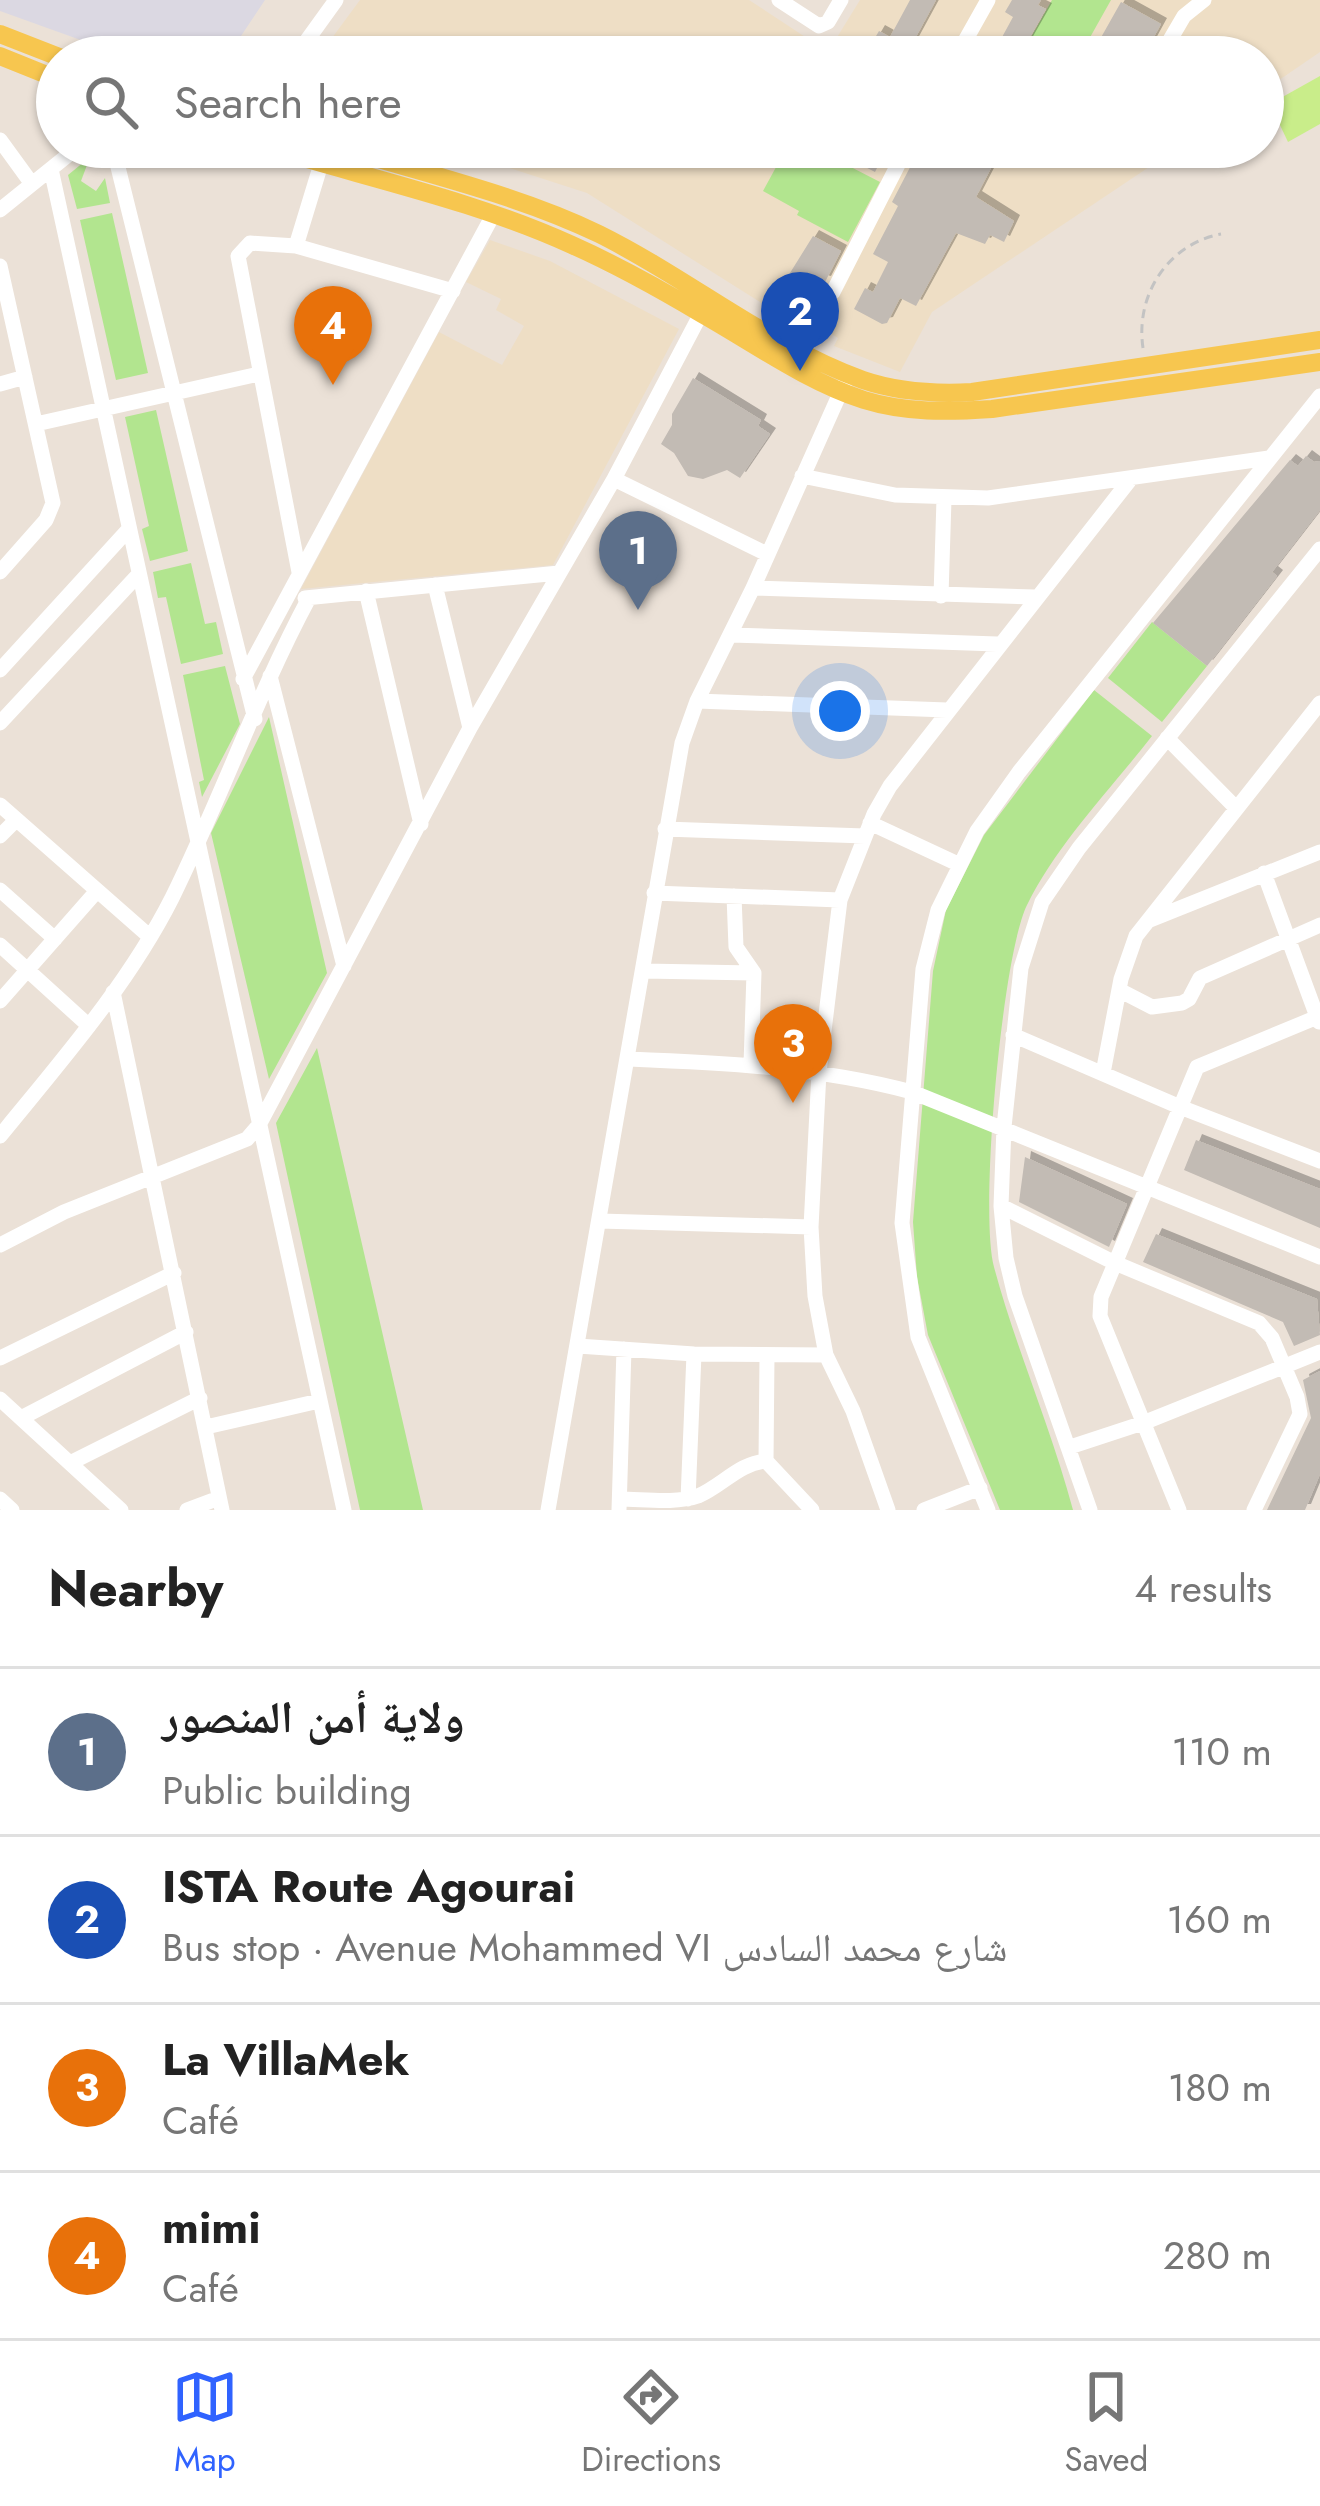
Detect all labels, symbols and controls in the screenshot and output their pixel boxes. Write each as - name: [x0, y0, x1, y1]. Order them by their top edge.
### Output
- search box: [36, 36, 1284, 168]
- icon: search: [78, 69, 144, 135]
- text: Search here: [174, 70, 402, 135]
- pin: 2: [761, 272, 839, 371]
- pin: 4: [294, 286, 372, 385]
- pin: 1: [599, 511, 677, 610]
- your location: [810, 681, 870, 741]
- pin: 3: [754, 1004, 832, 1103]
- text: Nearby: [48, 1551, 223, 1625]
- text: 4 results: [1134, 1560, 1272, 1617]
- text: ولاية أمن المنصور: [162, 1685, 465, 1750]
- text: 1: [77, 1723, 97, 1780]
- text: 110 m: [1171, 1723, 1272, 1780]
- text: Public building: [162, 1762, 412, 1819]
- text: ISTA Route Agourai: [162, 1854, 575, 1919]
- text: 2: [74, 1891, 100, 1948]
- text: 160 m: [1166, 1891, 1272, 1948]
- text: Bus stop · Avenue Mohammed VI شارع محمد السادس: [162, 1919, 1007, 1976]
- text: La VillaMek: [162, 2027, 409, 2092]
- text: 3: [75, 2059, 99, 2116]
- text: 180 m: [1168, 2059, 1272, 2116]
- text: Café: [162, 2092, 239, 2149]
- text: mimi: [162, 2195, 261, 2260]
- text: 4: [73, 2227, 101, 2284]
- text: 280 m: [1163, 2227, 1272, 2284]
- text: Café: [162, 2260, 239, 2317]
- tab: Map: [172, 2364, 238, 2483]
- tab: Directions: [581, 2364, 721, 2483]
- tab: Saved: [1065, 2364, 1148, 2483]

